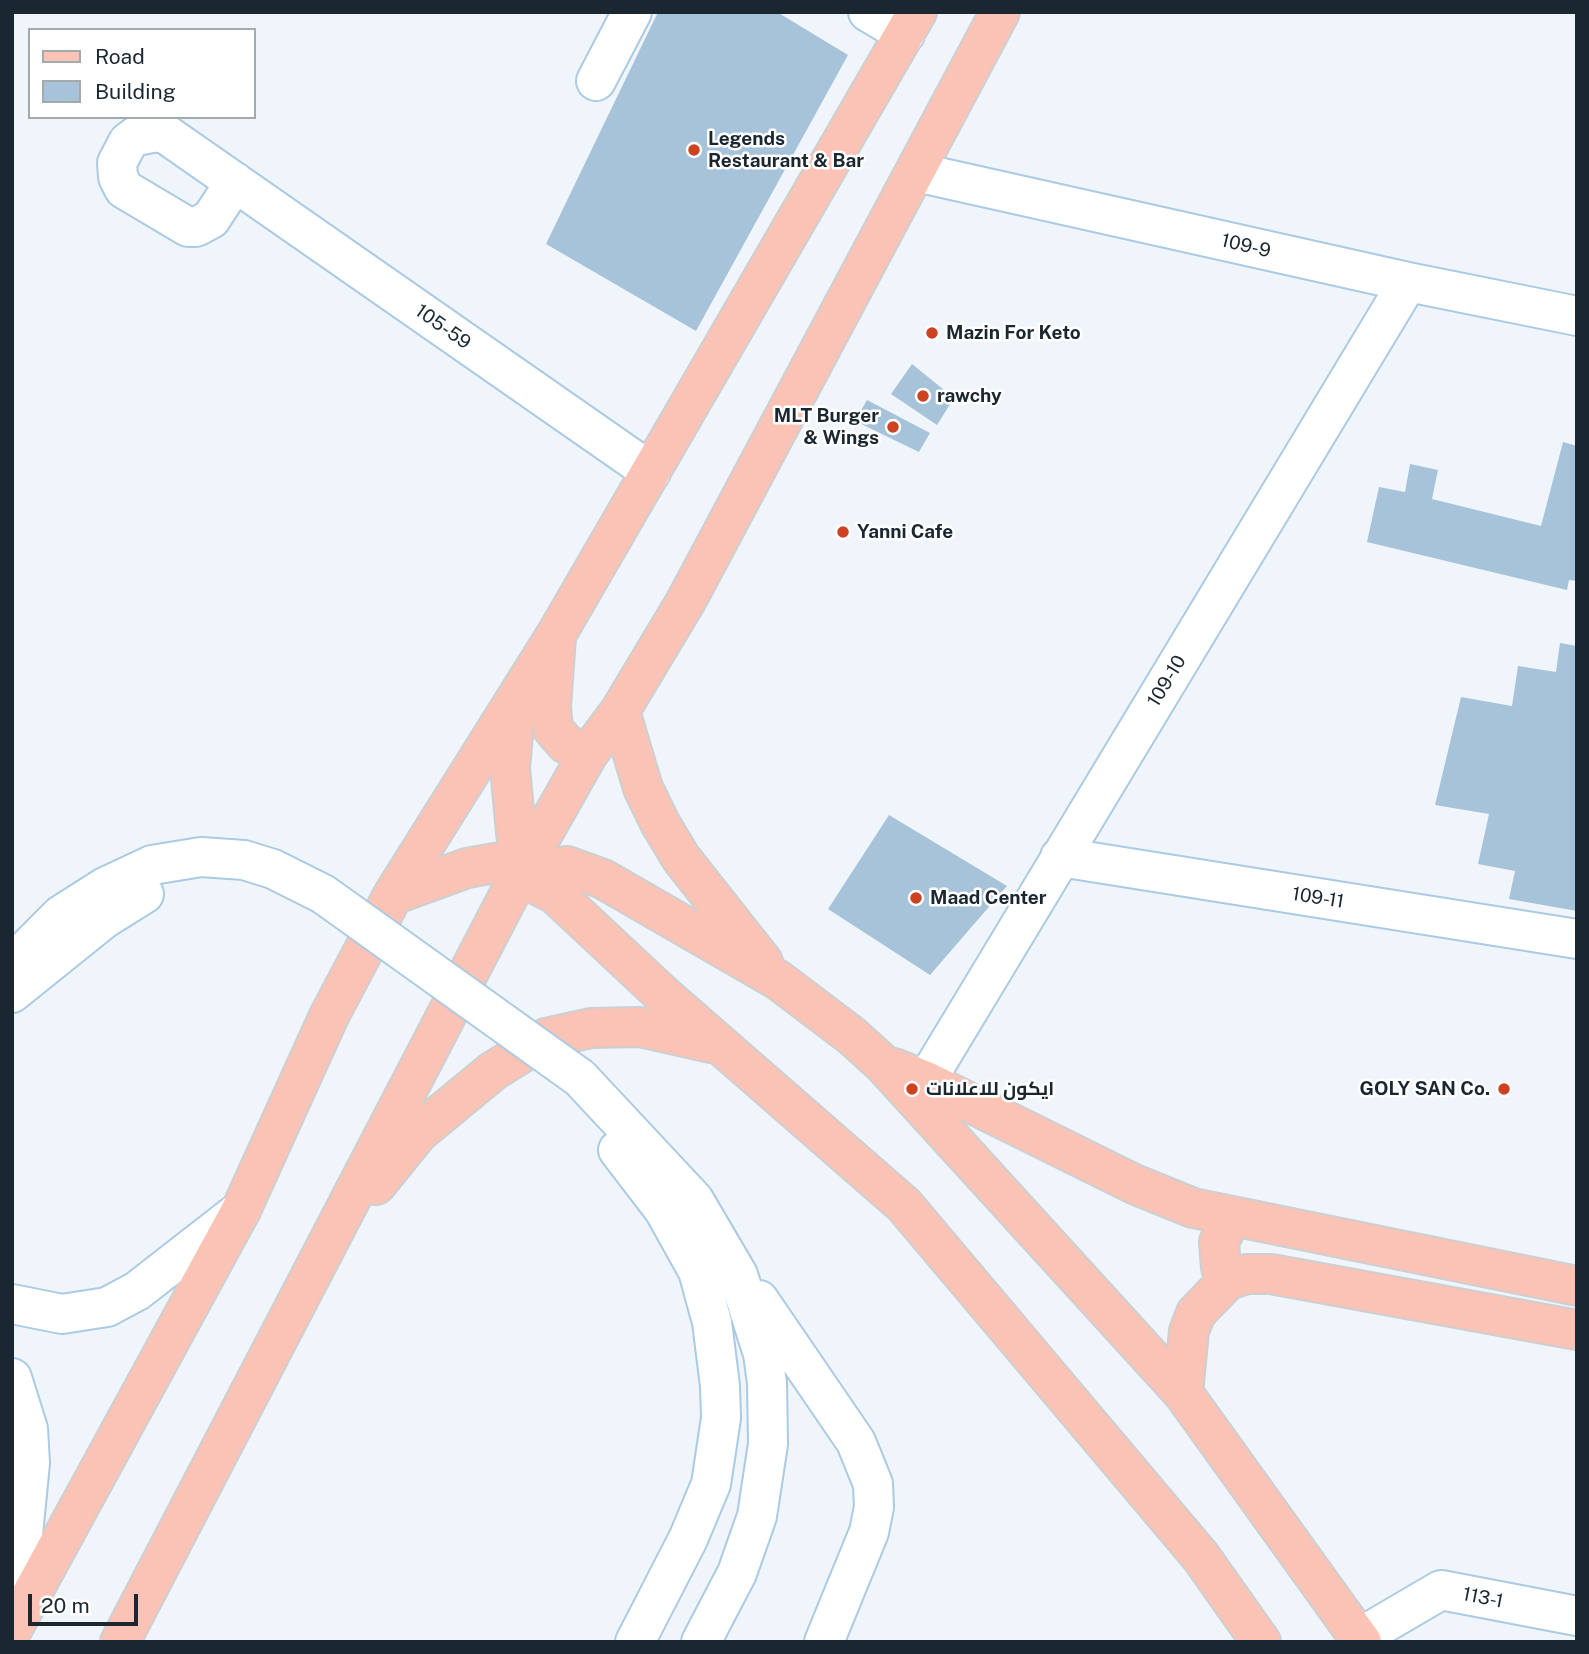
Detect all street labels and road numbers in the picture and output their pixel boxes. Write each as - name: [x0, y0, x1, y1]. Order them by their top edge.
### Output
- street label: 109-9: [1219, 229, 1273, 263]
- street label: 105-59: [411, 300, 475, 354]
- street label: 109-10: [1143, 651, 1191, 711]
- street label: 109-11: [1290, 883, 1346, 913]
- street label: 113-1: [1461, 1583, 1505, 1613]

